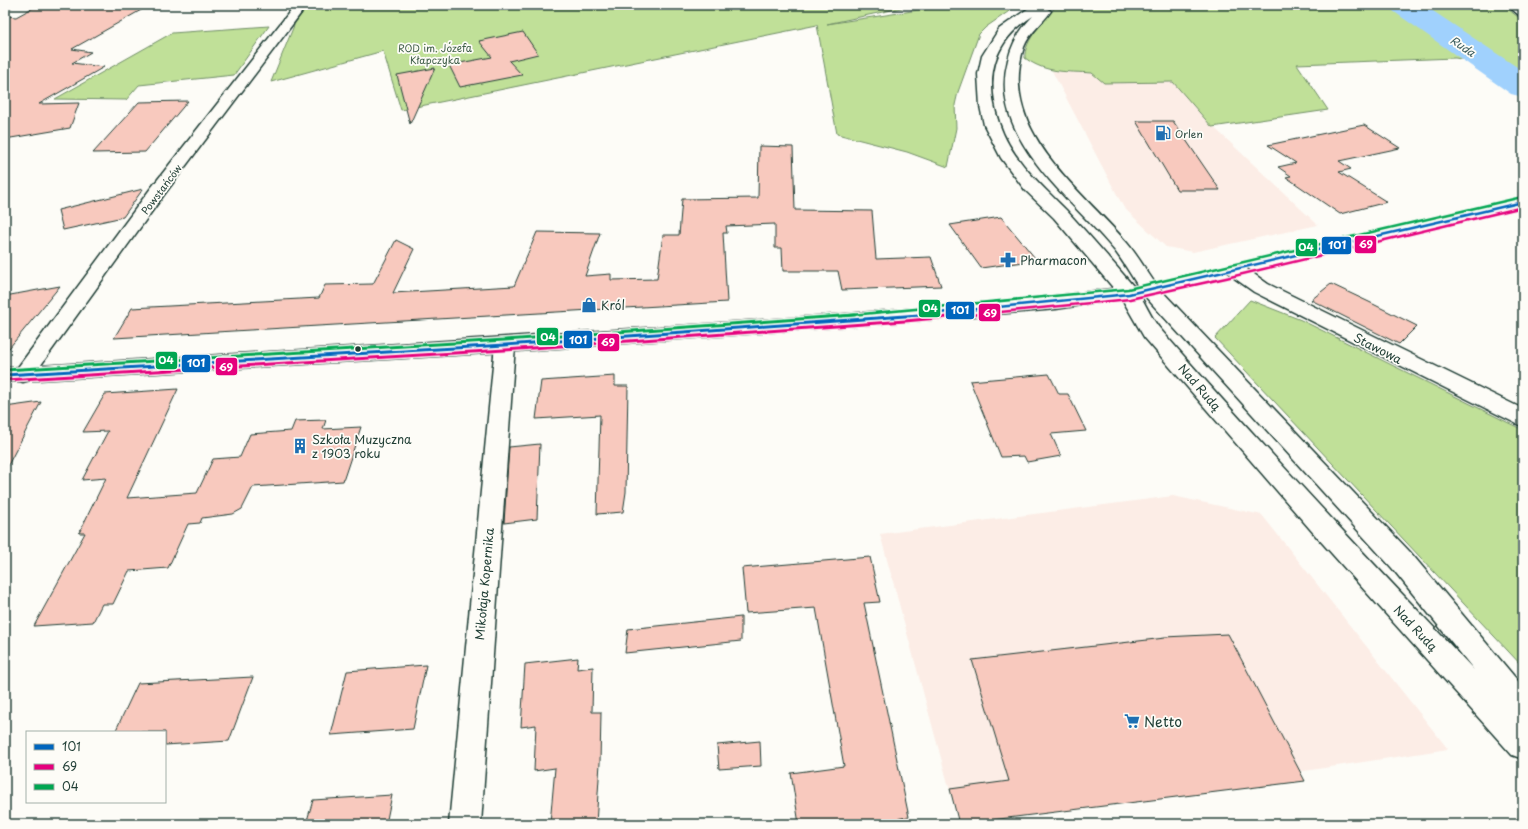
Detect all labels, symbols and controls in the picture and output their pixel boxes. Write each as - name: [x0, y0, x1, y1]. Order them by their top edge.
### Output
- water label: Ruda: [1447, 31, 1479, 61]
- park label: ROD im. Józefa Kłapczyka: [398, 40, 473, 67]
- fuel station icon: Orlen: [1154, 124, 1172, 142]
- place label: Orlen: [1175, 126, 1203, 141]
- street label: Powstańców: [137, 161, 185, 217]
- line badge: 69: [1354, 235, 1377, 254]
- text: 69: [1359, 235, 1373, 252]
- line badge: 101: [1321, 236, 1352, 255]
- text: 101: [1328, 236, 1346, 253]
- line badge: 04: [1295, 238, 1318, 257]
- text: 04: [1298, 238, 1314, 255]
- pharmacy icon: Pharmacon: [999, 251, 1017, 269]
- place label: Pharmacon: [1020, 251, 1087, 269]
- shop icon: Król: [580, 296, 598, 314]
- place label: Król: [601, 296, 625, 314]
- line badge: 04: [918, 299, 941, 318]
- text: 04: [922, 299, 938, 316]
- line badge: 101: [945, 301, 975, 320]
- text: 101: [951, 301, 969, 318]
- line badge: 69: [978, 303, 1001, 322]
- text: 69: [983, 304, 997, 321]
- line badge: 04: [536, 327, 559, 346]
- text: 04: [540, 328, 556, 345]
- street label: Stawowa: [1351, 328, 1406, 368]
- line badge: 101: [563, 330, 593, 349]
- text: 101: [569, 331, 587, 348]
- line badge: 69: [597, 333, 620, 352]
- text: 69: [601, 333, 615, 350]
- unlabelled marker: [353, 344, 363, 354]
- line badge: 04: [155, 351, 178, 370]
- text: 04: [158, 351, 174, 368]
- line badge: 101: [181, 354, 211, 373]
- text: 101: [187, 354, 205, 371]
- line badge: 69: [215, 357, 238, 376]
- text: 69: [219, 358, 233, 375]
- street label: Nad Rudą: [1174, 360, 1226, 415]
- place label: Szkoła Muzyczna z 1903 roku: [312, 430, 412, 462]
- building icon: Szkoła Muzyczna z 1903 roku: [291, 437, 309, 455]
- street label: Mikołaja Kopernika: [470, 527, 498, 641]
- street label: Nad Rudą: [1390, 601, 1442, 655]
- place label: Netto: [1144, 711, 1182, 732]
- supermarket icon: Netto: [1123, 712, 1141, 730]
- legend: [26, 731, 166, 803]
- text: 101: [62, 737, 81, 755]
- text: 69: [62, 757, 77, 775]
- text: 04: [62, 777, 79, 795]

